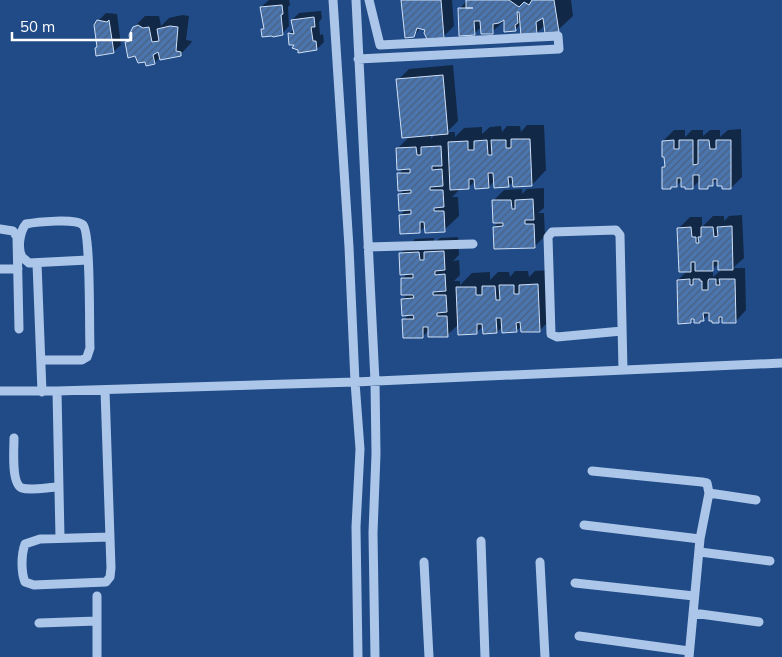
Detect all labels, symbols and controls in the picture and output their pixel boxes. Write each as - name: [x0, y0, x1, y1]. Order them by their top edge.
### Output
- scale bar: [12, 10, 131, 42]
- text: 50 m: [20, 17, 55, 36]

